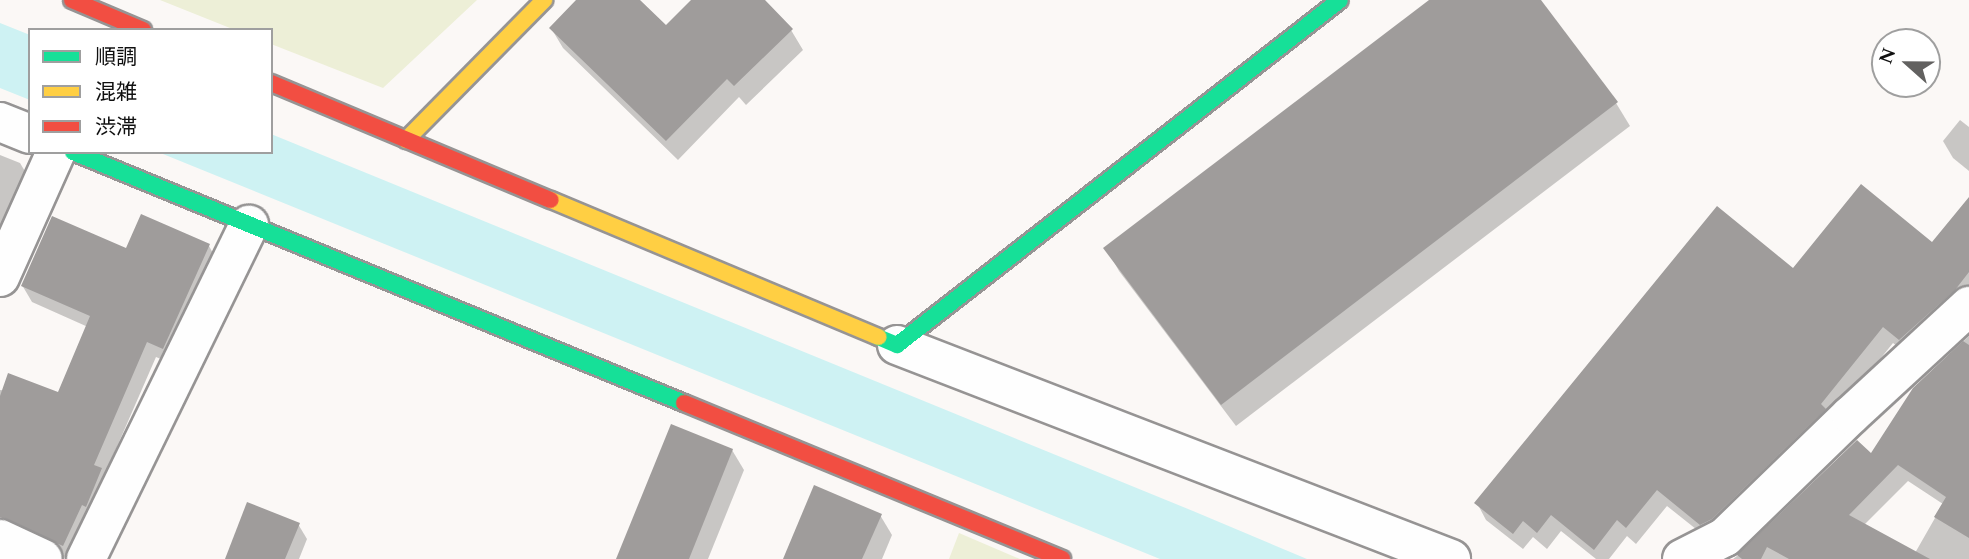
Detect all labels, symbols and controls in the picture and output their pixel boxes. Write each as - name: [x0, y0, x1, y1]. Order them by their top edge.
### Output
- legend: [28, 28, 273, 154]
- north arrow: [1871, 28, 1941, 98]
- text: 順調: [95, 42, 137, 74]
- text: N: [1871, 44, 1904, 68]
- text: 混雑: [95, 77, 137, 109]
- text: 渋滞: [95, 112, 137, 144]

